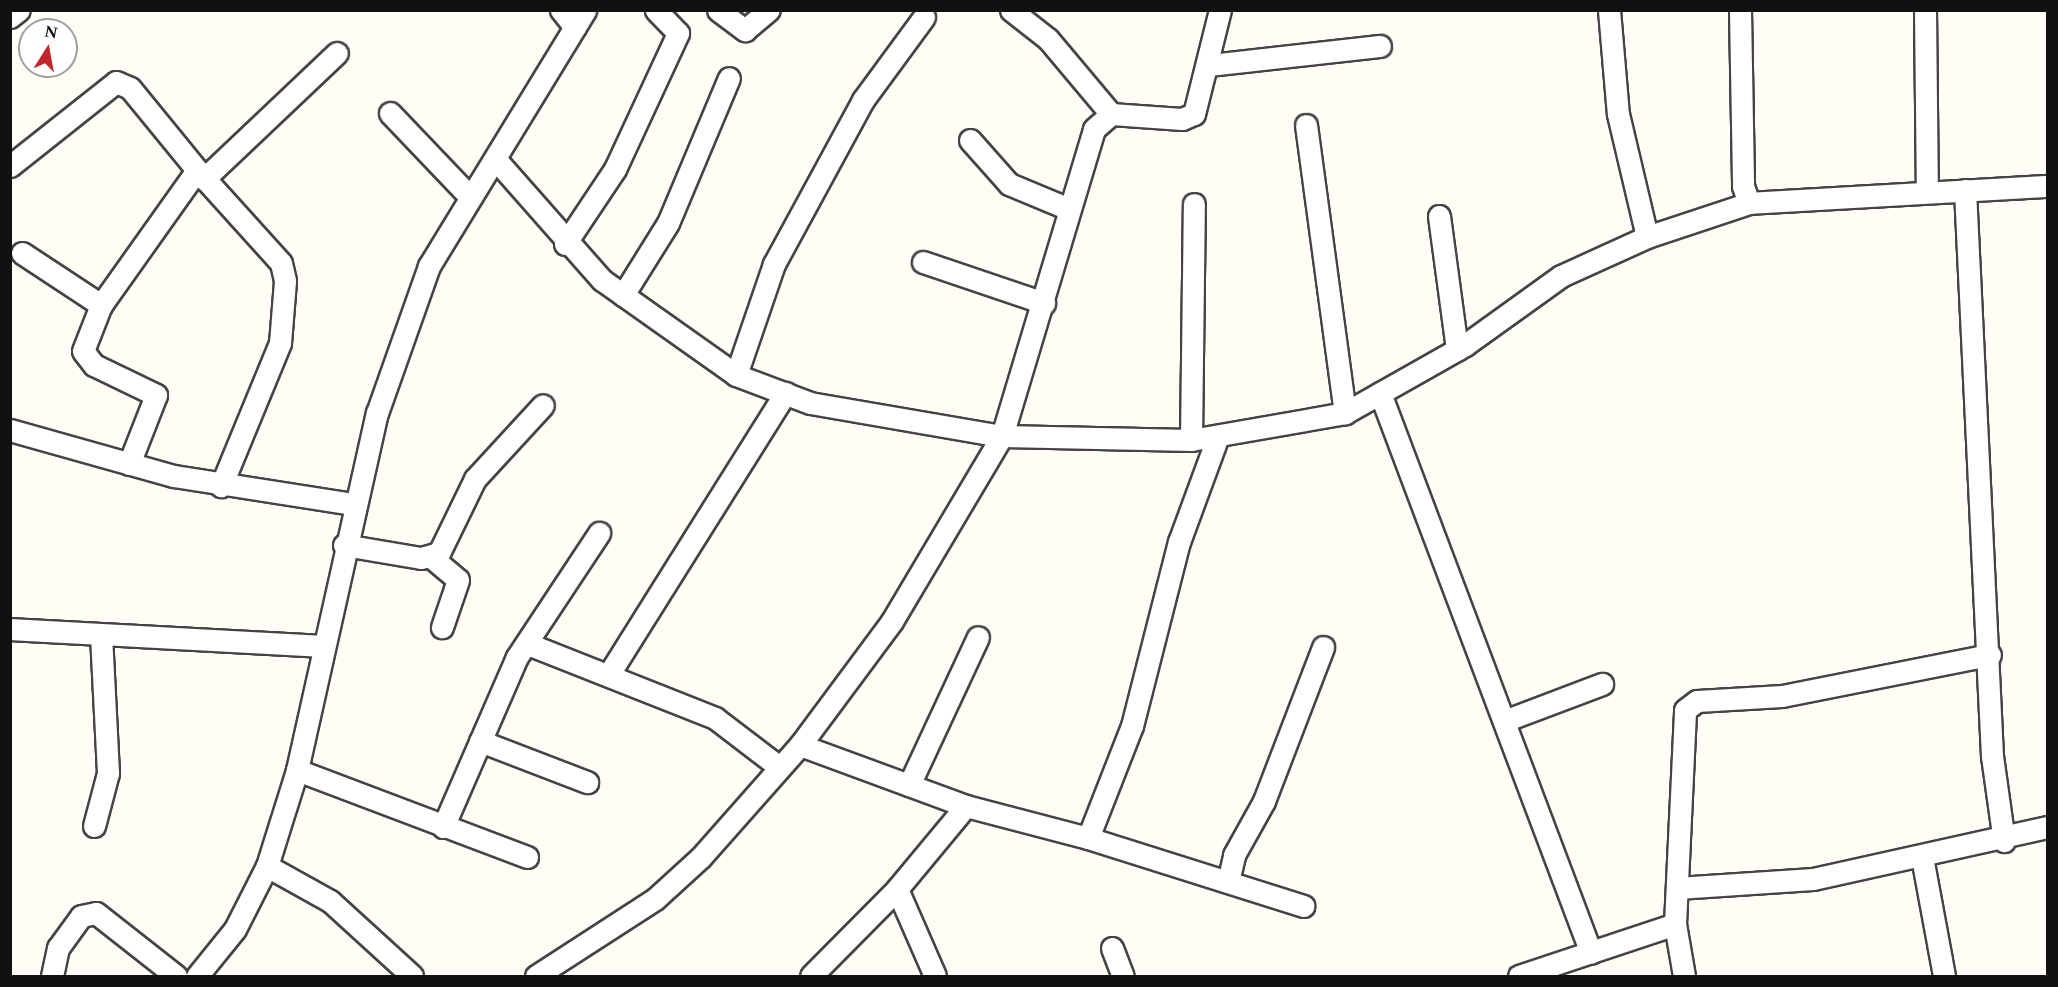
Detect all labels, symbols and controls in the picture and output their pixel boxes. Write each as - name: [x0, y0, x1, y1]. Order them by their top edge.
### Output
- north arrow: [18, 18, 78, 78]
- text: N: [42, 19, 60, 45]

